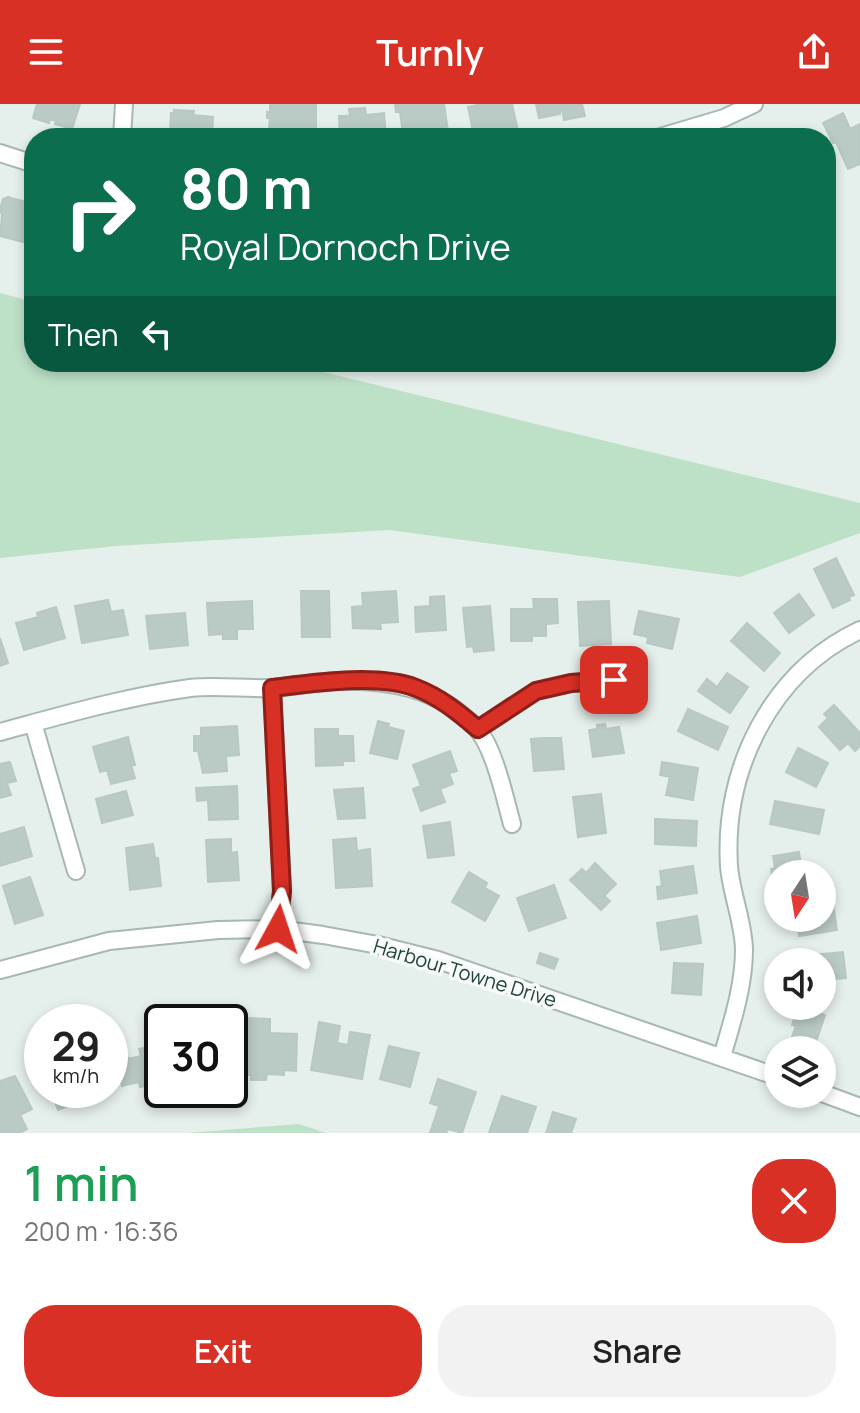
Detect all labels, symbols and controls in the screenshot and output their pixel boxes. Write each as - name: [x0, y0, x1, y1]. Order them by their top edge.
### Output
- text: Turnly: [376, 28, 484, 77]
- icon: menu: [24, 30, 68, 74]
- icon: share: [792, 30, 836, 74]
- text: 80 m: [180, 149, 313, 226]
- icon: right: [48, 160, 152, 264]
- text: Royal Dornoch Drive: [180, 222, 511, 271]
- icon: left: [135, 312, 179, 356]
- text: Then: [48, 314, 119, 355]
- pin: [580, 646, 648, 714]
- icon: arrive: [592, 658, 636, 702]
- north arrow: [764, 860, 836, 932]
- map controls: [764, 860, 836, 1108]
- position arrow: [236, 887, 320, 971]
- street label: Harbour Towne Drive: [370, 932, 560, 1013]
- button: sound: [764, 948, 836, 1020]
- speed limit sign: 30: [144, 1004, 248, 1108]
- text: 29: [52, 1018, 100, 1073]
- button: layers: [764, 1036, 836, 1108]
- text: km/h: [53, 1062, 99, 1089]
- text: 1 min: [24, 1150, 138, 1215]
- button: close: [752, 1159, 836, 1243]
- text: 200 m · 16:36: [24, 1213, 179, 1249]
- button: Exit: [24, 1305, 422, 1397]
- button: Share: [438, 1305, 836, 1397]

